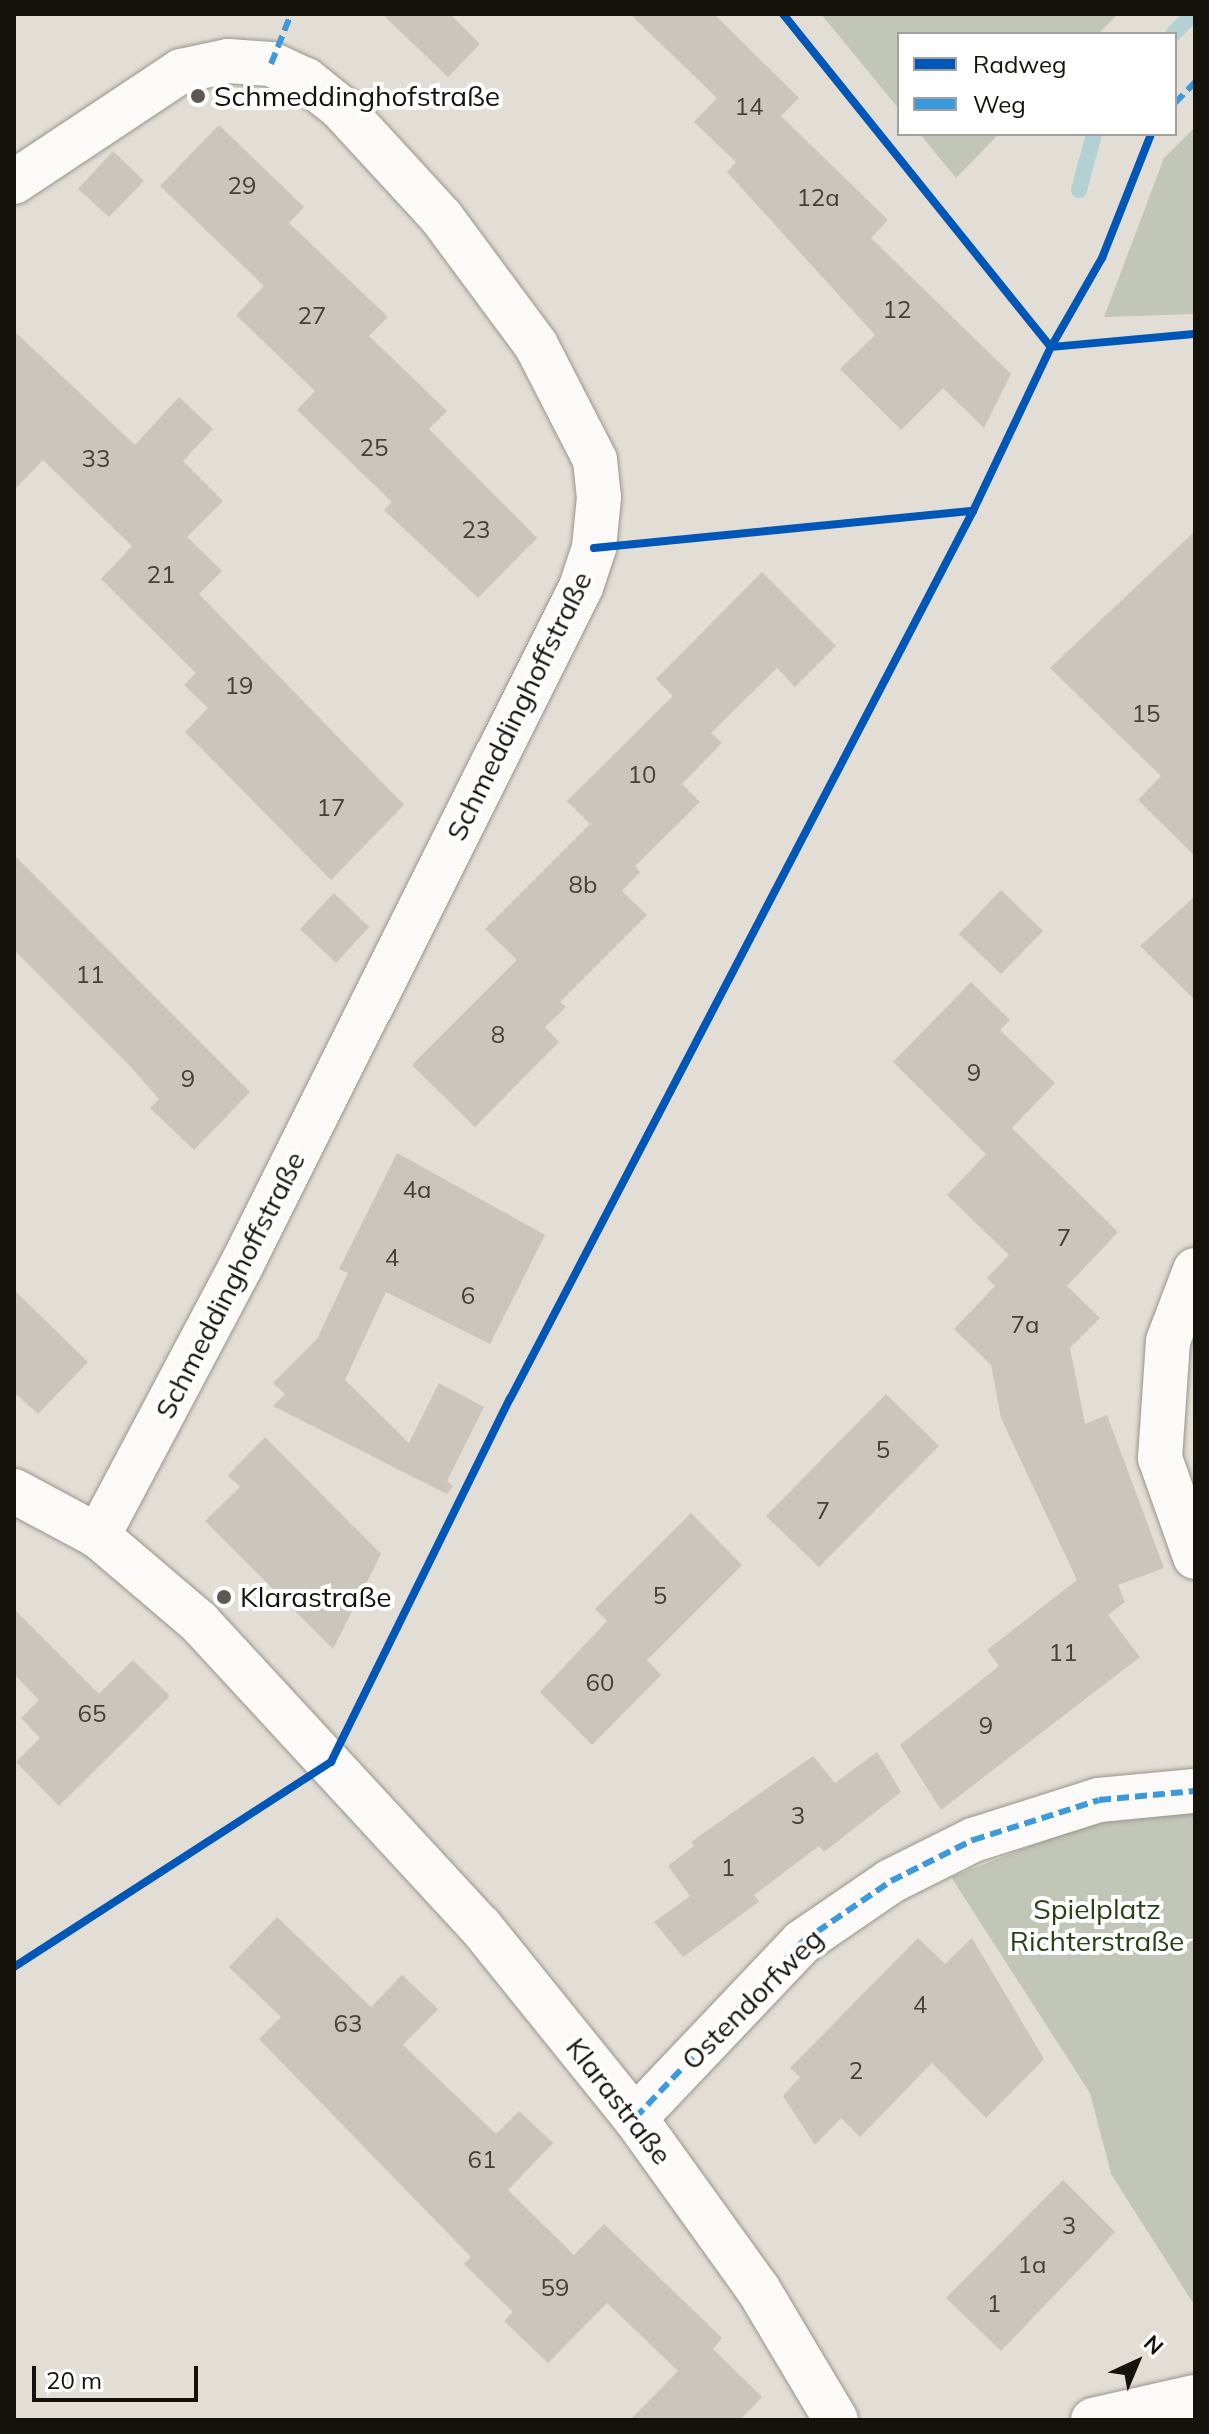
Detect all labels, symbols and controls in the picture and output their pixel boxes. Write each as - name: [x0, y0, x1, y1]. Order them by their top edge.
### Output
- legend: [897, 32, 1177, 136]
- text: Radweg: [973, 49, 1067, 79]
- place label: Schmeddinghofstraße: [214, 79, 500, 113]
- marker: Schmeddinghofstraße: [189, 87, 207, 105]
- text: Weg: [973, 89, 1026, 119]
- house number: 14: [735, 93, 763, 121]
- house number: 29: [228, 172, 256, 200]
- house number: 12a: [796, 184, 840, 212]
- house number: 12: [883, 296, 911, 324]
- house number: 27: [298, 302, 326, 330]
- house number: 25: [360, 434, 388, 462]
- house number: 33: [82, 445, 110, 473]
- house number: 23: [462, 516, 490, 544]
- house number: 21: [147, 561, 175, 589]
- street label: Schmeddinghoffstraße: [439, 566, 599, 846]
- house number: 19: [225, 672, 253, 700]
- house number: 15: [1132, 700, 1160, 728]
- house number: 10: [628, 761, 656, 789]
- house number: 17: [317, 794, 345, 822]
- house number: 8b: [569, 871, 597, 899]
- house number: 11: [76, 961, 104, 989]
- house number: 8: [491, 1021, 505, 1049]
- house number: 9: [967, 1059, 981, 1087]
- house number: 9: [181, 1065, 195, 1093]
- street label: Schmeddinghoffstraße: [148, 1146, 312, 1424]
- house number: 4a: [403, 1176, 431, 1204]
- house number: 7: [1057, 1224, 1071, 1252]
- house number: 4: [385, 1244, 399, 1272]
- house number: 6: [461, 1282, 475, 1310]
- house number: 7a: [1011, 1311, 1039, 1339]
- house number: 5: [876, 1436, 890, 1464]
- house number: 7: [816, 1497, 830, 1525]
- place label: Klarastraße: [240, 1580, 391, 1614]
- house number: 5: [653, 1582, 667, 1610]
- marker: Klarastraße: [215, 1588, 233, 1606]
- house number: 11: [1049, 1639, 1077, 1667]
- house number: 60: [586, 1669, 614, 1697]
- house number: 65: [78, 1700, 106, 1728]
- house number: 9: [979, 1712, 993, 1740]
- house number: 3: [791, 1802, 805, 1830]
- house number: 1: [721, 1854, 735, 1882]
- park label: Spielplatz Richterstraße: [1010, 1892, 1184, 1958]
- street label: Ostendorfweg: [674, 1921, 830, 2077]
- house number: 4: [913, 1991, 927, 2019]
- house number: 63: [334, 2010, 362, 2038]
- street label: Klarastraße: [559, 2031, 679, 2171]
- house number: 2: [849, 2057, 863, 2085]
- house number: 61: [468, 2146, 496, 2174]
- house number: 3: [1062, 2212, 1076, 2240]
- house number: 1a: [1018, 2251, 1046, 2279]
- house number: 59: [541, 2274, 569, 2302]
- house number: 1: [987, 2290, 1001, 2318]
- north arrow: [1097, 2322, 1177, 2402]
- text: N: [1138, 2329, 1169, 2361]
- scale bar: [36, 2350, 202, 2400]
- text: 20 m: [46, 2365, 102, 2395]

